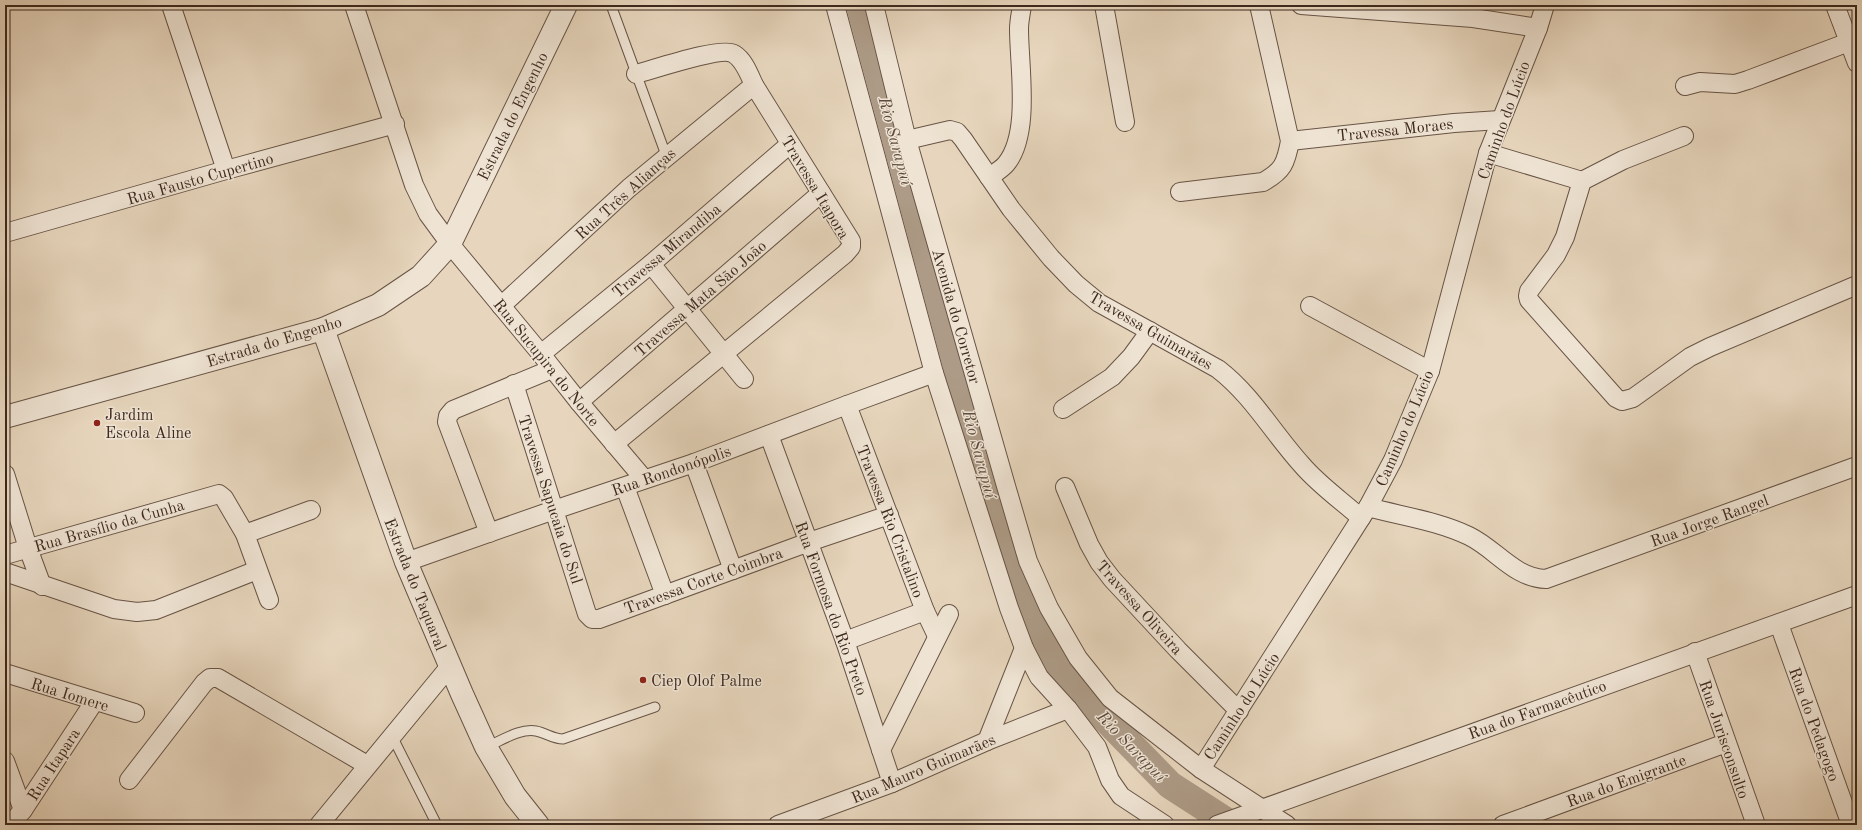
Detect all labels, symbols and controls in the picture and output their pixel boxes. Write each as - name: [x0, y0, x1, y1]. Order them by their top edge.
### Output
- street label: Estrada do Engenho: [476, 50, 552, 184]
- street label: Caminho do Lúcio: [1476, 59, 1534, 182]
- water label: Rio Sarapuí: [874, 94, 915, 189]
- street label: Travessa Moraes: [1336, 117, 1454, 145]
- street label: Travessa Itapora: [777, 134, 851, 242]
- street label: Rua Três Alianças: [573, 146, 679, 243]
- street label: Rua Fausto Cupertino: [126, 151, 276, 209]
- street label: Travessa Mirandiba: [610, 202, 725, 301]
- street label: Travessa Mata São João: [632, 238, 770, 361]
- street label: Avenida do Corretor: [928, 247, 982, 386]
- street label: Travessa Guimarães: [1085, 290, 1215, 374]
- street label: Rua Sucupira do Norte: [489, 297, 602, 430]
- street label: Estrada do Engenho: [205, 315, 344, 371]
- street label: Caminho do Lúcio: [1374, 368, 1438, 489]
- water label: Rio Sarapuí: [958, 407, 999, 502]
- place label: Jardim Escola Aline: [105, 408, 191, 442]
- street label: Travessa Sapucaia do Sul: [514, 413, 584, 586]
- marker: Jardim Escola Aline: [92, 418, 102, 428]
- street label: Travessa Rio Cristalino: [853, 443, 926, 600]
- street label: Rua Rondonópolis: [610, 444, 733, 500]
- street label: Rua Jorge Rangel: [1649, 493, 1771, 551]
- street label: Rua Brasílio da Cunha: [33, 498, 187, 556]
- street label: Estrada do Taquaral: [380, 516, 448, 653]
- street label: Rua Formosa do Rio Preto: [791, 520, 869, 698]
- street label: Travessa Corte Coimbra: [622, 546, 785, 618]
- street label: Travessa Oliveira: [1092, 558, 1185, 659]
- street label: Caminho do Lúcio: [1202, 650, 1283, 764]
- street label: Rua do Pedagogo: [1785, 666, 1841, 784]
- place label: Ciep Olof Palme: [651, 674, 762, 690]
- marker: Ciep Olof Palme: [638, 675, 648, 685]
- street label: Rua Iomere: [29, 676, 110, 715]
- street label: Rua do Farmacêutico: [1466, 678, 1609, 743]
- street label: Rua Jurisconsulto: [1695, 678, 1751, 801]
- water label: Rio Sarapuí: [1092, 708, 1170, 787]
- street label: Rua Itapara: [25, 726, 84, 804]
- street label: Rua Mauro Guimarães: [849, 732, 998, 807]
- street label: Rua do Emigrante: [1565, 753, 1689, 811]

